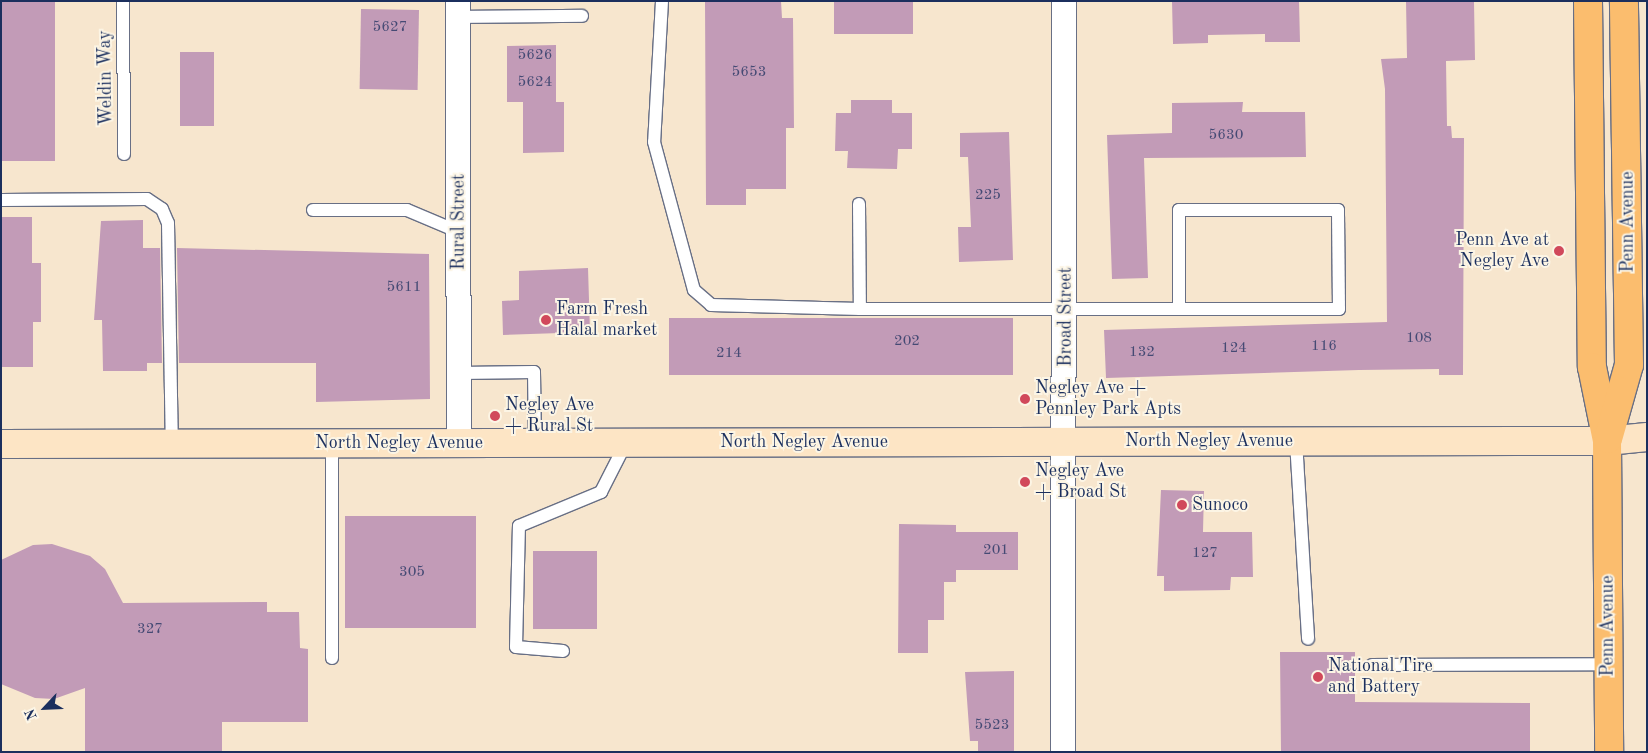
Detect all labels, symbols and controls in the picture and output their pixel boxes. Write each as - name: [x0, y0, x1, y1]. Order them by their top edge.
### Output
- house number: 5627: [373, 19, 407, 37]
- street label: Weldin Way: [94, 30, 118, 126]
- house number: 5626: [518, 47, 552, 65]
- house number: 5653: [732, 64, 766, 82]
- house number: 5624: [518, 74, 552, 92]
- house number: 5630: [1209, 127, 1243, 145]
- street label: Penn Avenue: [1617, 171, 1639, 273]
- street label: Rural Street: [448, 174, 470, 270]
- house number: 225: [975, 187, 1001, 205]
- place label: Penn Ave at Negley Ave: [1455, 230, 1549, 272]
- marker: Penn Ave at Negley Ave: [1553, 245, 1565, 257]
- street label: Broad Street: [1055, 267, 1077, 367]
- house number: 5611: [387, 279, 421, 297]
- place label: Farm Fresh Halal market: [556, 299, 657, 342]
- marker: Farm Fresh Halal market: [540, 314, 552, 326]
- house number: 108: [1406, 330, 1432, 348]
- house number: 202: [894, 333, 920, 351]
- house number: 116: [1311, 338, 1337, 356]
- house number: 124: [1221, 340, 1247, 358]
- house number: 132: [1129, 344, 1155, 362]
- house number: 214: [716, 345, 742, 363]
- place label: Negley Ave + Pennley Park Apts: [1035, 378, 1181, 420]
- marker: Negley Ave + Pennley Park Apts: [1019, 393, 1031, 405]
- place label: Negley Ave + Rural St: [505, 395, 594, 438]
- marker: Negley Ave + Rural St: [489, 410, 501, 422]
- street label: North Negley Avenue: [1125, 430, 1293, 452]
- street label: North Negley Avenue: [720, 431, 888, 453]
- street label: North Negley Avenue: [315, 432, 483, 454]
- place label: Negley Ave + Broad St: [1035, 461, 1126, 504]
- marker: Negley Ave + Broad St: [1019, 476, 1031, 488]
- place label: Sunoco: [1192, 494, 1248, 516]
- marker: Sunoco: [1176, 499, 1188, 511]
- house number: 201: [983, 542, 1009, 560]
- house number: 127: [1192, 545, 1218, 563]
- house number: 305: [399, 564, 425, 582]
- street label: Penn Avenue: [1597, 575, 1619, 677]
- house number: 327: [137, 621, 163, 639]
- place label: National Tire and Battery: [1328, 656, 1433, 699]
- marker: National Tire and Battery: [1312, 671, 1324, 683]
- north arrow: [20, 683, 70, 733]
- text: N: [23, 707, 40, 722]
- house number: 5523: [975, 717, 1009, 735]

